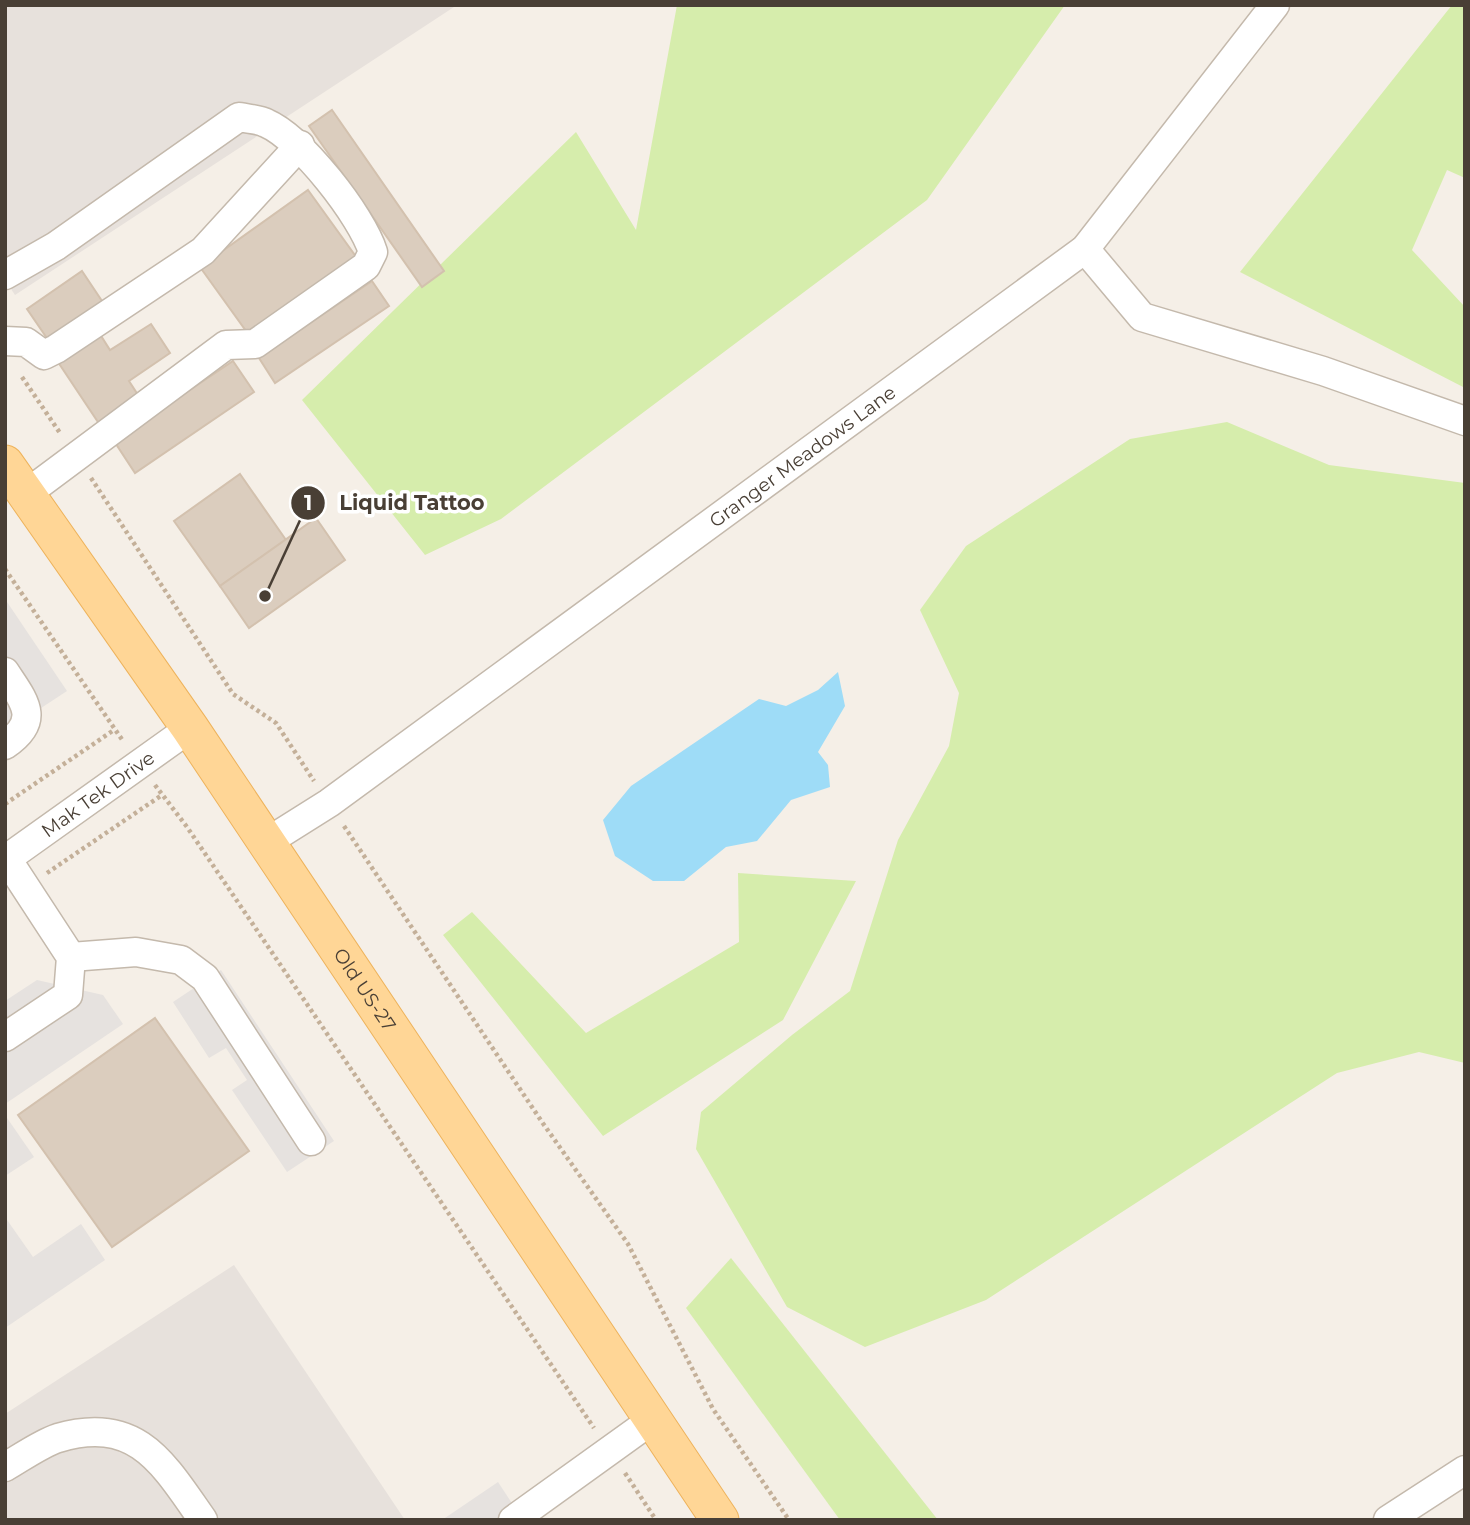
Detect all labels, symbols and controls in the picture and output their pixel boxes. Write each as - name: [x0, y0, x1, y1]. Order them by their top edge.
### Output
- street label: Granger Meadows Lane: [705, 381, 900, 532]
- callout: Liquid Tattoo: [291, 482, 499, 524]
- text: 1: [304, 490, 312, 515]
- text: Liquid Tattoo: [339, 490, 485, 515]
- street label: Mak Tek Drive: [37, 746, 159, 842]
- street label: Old US-27: [329, 944, 401, 1036]

